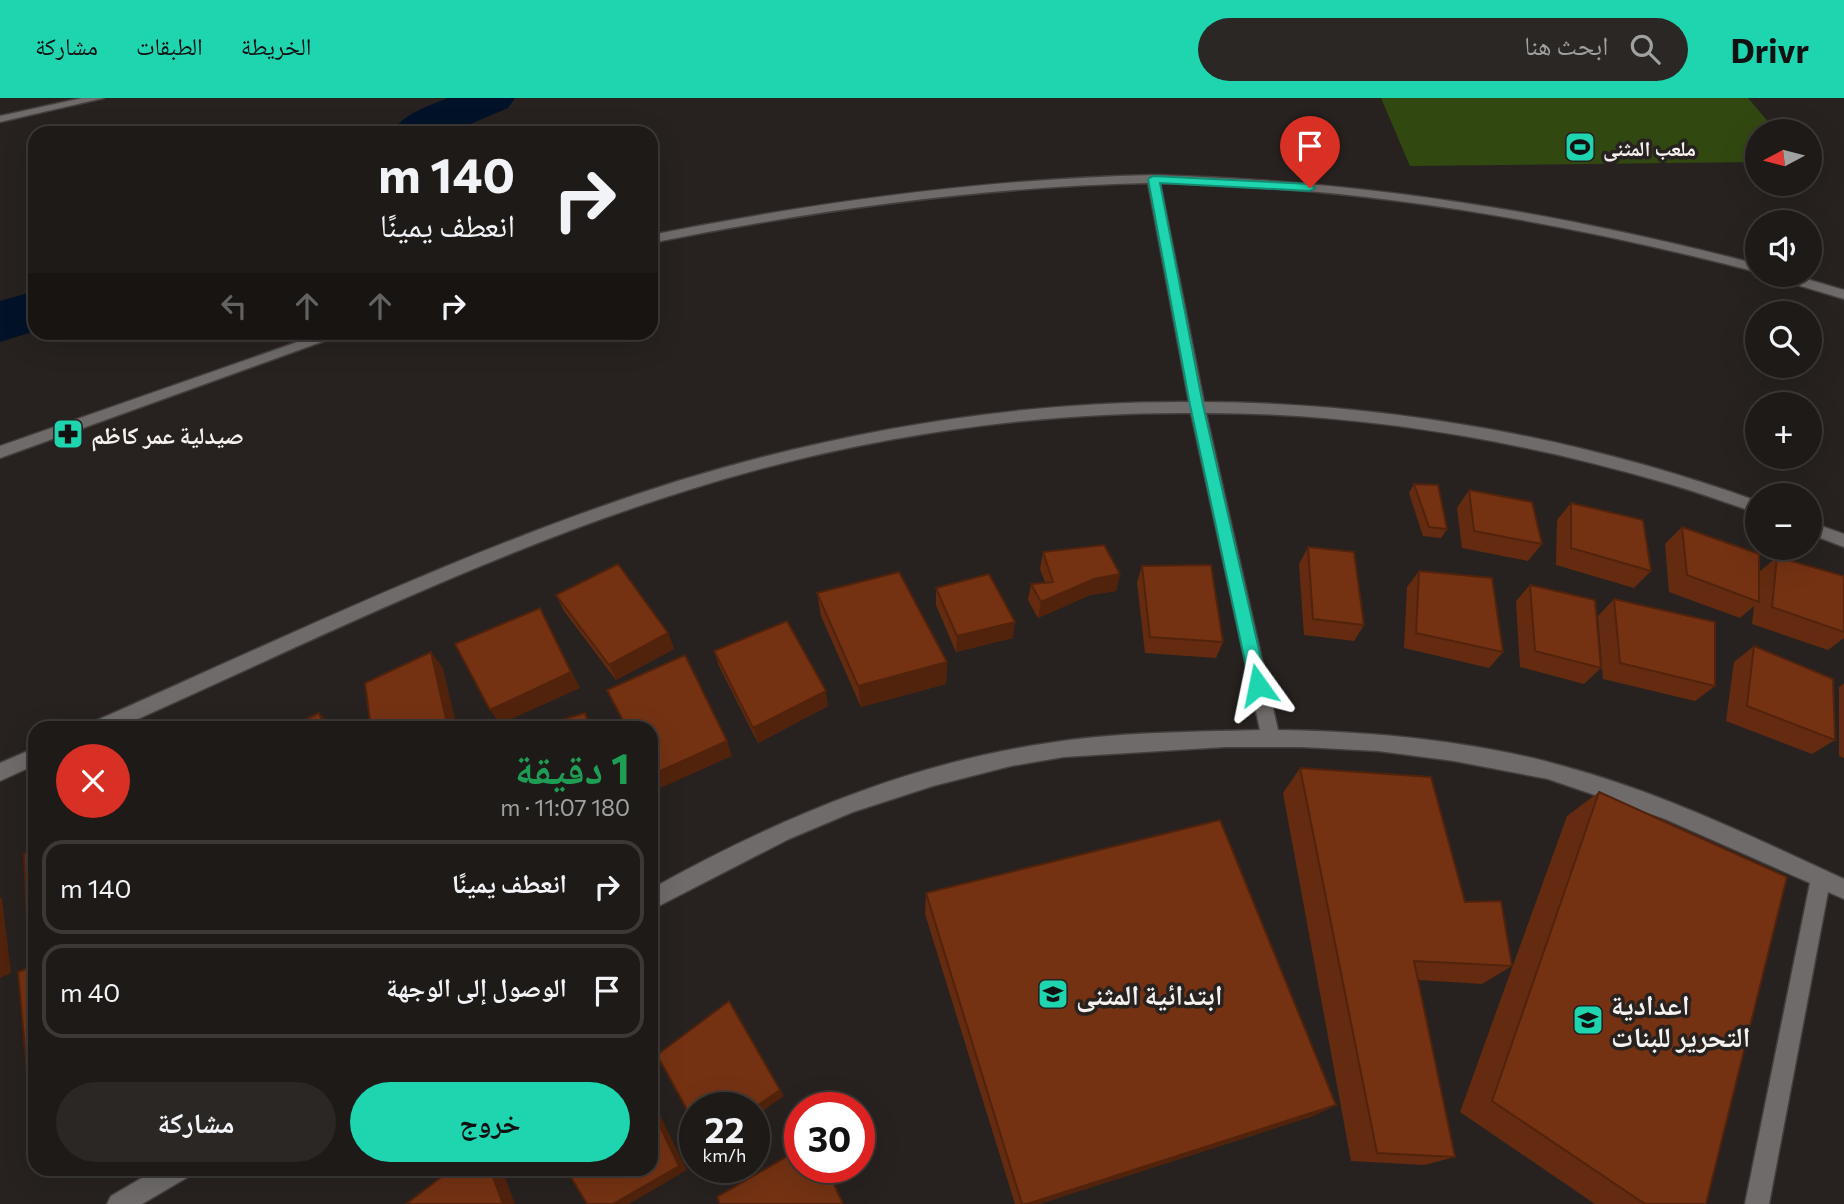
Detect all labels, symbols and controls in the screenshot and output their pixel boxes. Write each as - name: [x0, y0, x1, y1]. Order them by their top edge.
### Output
- search box: [1198, 18, 1688, 81]
- text: ابحث هنا: [1524, 29, 1608, 60]
- text: Drivr: [1730, 29, 1809, 70]
- icon: search: [1626, 30, 1664, 68]
- text: مشاركة: [35, 31, 98, 60]
- text: الطبقات: [136, 31, 203, 60]
- text: الخريطة: [241, 31, 311, 60]
- pin: [1280, 116, 1340, 188]
- north arrow: [1745, 119, 1822, 196]
- map controls: [1745, 119, 1822, 560]
- icon: arrive: [1291, 127, 1329, 165]
- sports icon: ملعب المثنى: [1563, 130, 1597, 164]
- place label: ملعب المثنى: [1603, 135, 1696, 162]
- text: 140 m: [378, 143, 515, 203]
- icon: right: [539, 154, 630, 245]
- text: انعطف يمينًا: [380, 204, 515, 244]
- button: sound: [1745, 210, 1822, 287]
- icon: left: [215, 287, 253, 325]
- icon: ahead: [288, 287, 326, 325]
- icon: ahead: [361, 287, 399, 325]
- icon: right: [434, 287, 472, 325]
- button: search: [1745, 301, 1822, 378]
- button: +: [1745, 392, 1822, 469]
- pharmacy icon: صيدلية عمر كاظم: [51, 417, 85, 451]
- place label: صيدلية عمر كاظم: [91, 420, 244, 452]
- button: −: [1745, 483, 1822, 560]
- position arrow: [1221, 648, 1295, 722]
- text: 1 دقيقة: [515, 741, 630, 793]
- button: close: [56, 744, 130, 818]
- text: 180 m · 11:07: [500, 793, 630, 821]
- text: انعطف يمينًا: [452, 867, 567, 898]
- icon: right: [588, 868, 626, 906]
- text: 140 m: [60, 872, 131, 903]
- text: الوصول إلى الوجهة: [386, 971, 567, 1002]
- icon: arrive: [588, 972, 626, 1010]
- text: 40 m: [60, 976, 120, 1007]
- school or university icon: ابتدائية المثنى: [1036, 977, 1070, 1011]
- place label: ابتدائية المثنى: [1076, 977, 1223, 1013]
- place label: اعدادية التحرير للبنات: [1611, 987, 1751, 1054]
- school or university icon: اعدادية التحرير للبنات: [1571, 1003, 1605, 1037]
- button: مشاركة: [56, 1082, 336, 1162]
- button: خروج: [350, 1082, 630, 1162]
- speed limit sign: 30: [784, 1092, 875, 1183]
- text: 22: [705, 1107, 744, 1150]
- text: km/h: [703, 1144, 746, 1166]

